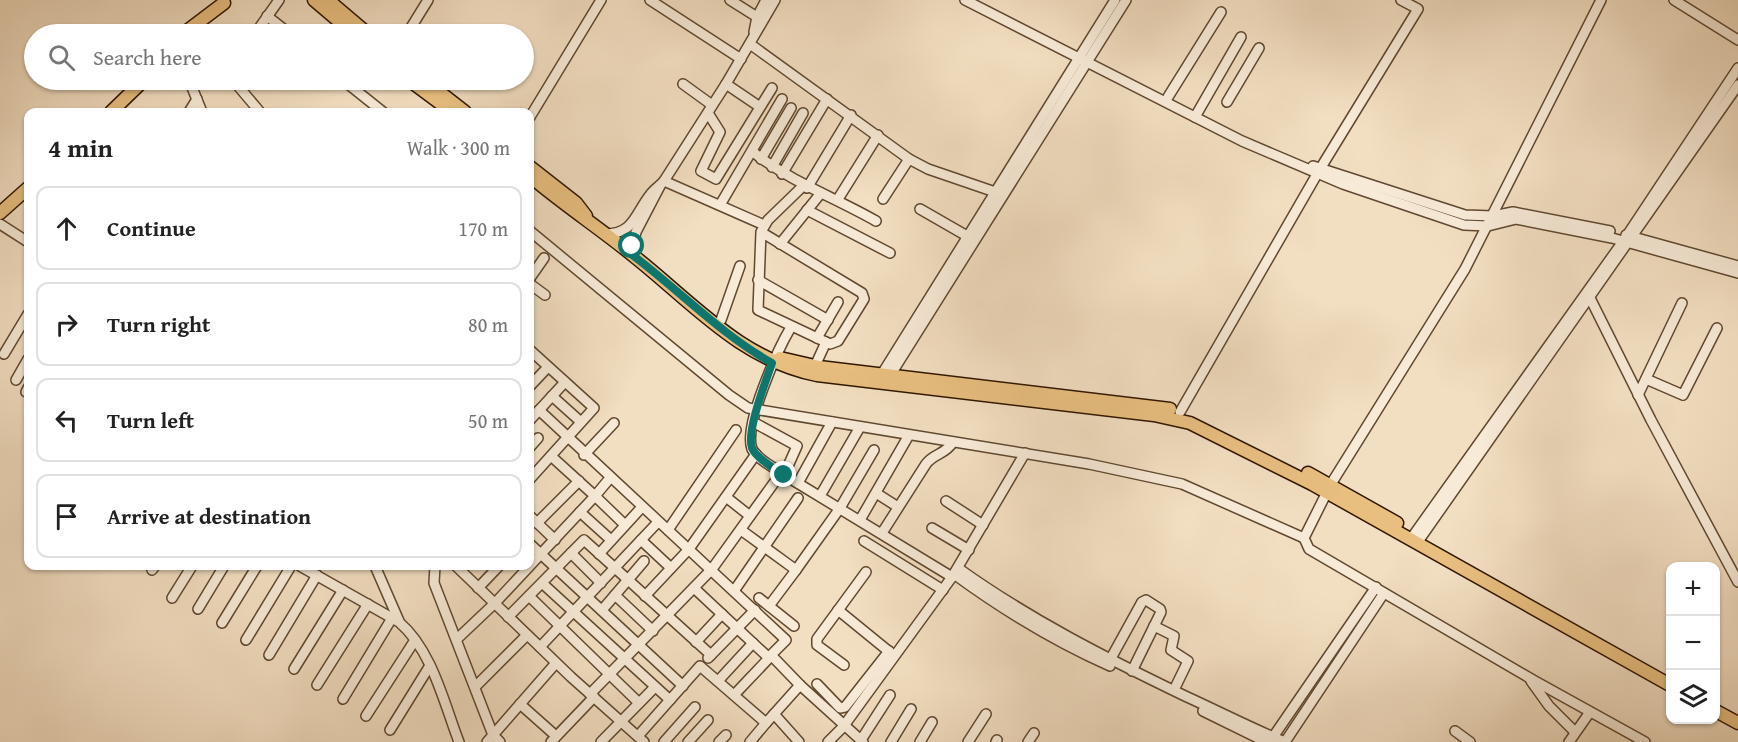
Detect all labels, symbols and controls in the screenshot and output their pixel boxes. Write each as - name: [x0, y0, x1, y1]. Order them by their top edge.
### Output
- search box: [24, 24, 534, 90]
- icon: search: [45, 41, 78, 74]
- text: Search here: [93, 41, 202, 73]
- text: 4 min: [48, 128, 113, 167]
- text: Walk · 300 m: [407, 133, 510, 162]
- icon: ahead: [50, 212, 83, 245]
- text: Continue: [107, 212, 196, 244]
- text: 170 m: [458, 214, 508, 243]
- route start: [618, 232, 644, 258]
- icon: right: [50, 308, 83, 341]
- text: Turn right: [107, 308, 210, 340]
- text: 80 m: [468, 310, 508, 339]
- icon: left: [50, 404, 83, 437]
- text: Turn left: [107, 404, 194, 436]
- text: 50 m: [468, 406, 508, 435]
- route end: [770, 461, 796, 487]
- icon: arrive: [50, 500, 83, 533]
- text: Arrive at destination: [107, 500, 311, 532]
- map controls: [1666, 562, 1720, 724]
- button: +: [1666, 562, 1720, 616]
- button: −: [1666, 616, 1720, 670]
- button: layers: [1666, 670, 1720, 724]

